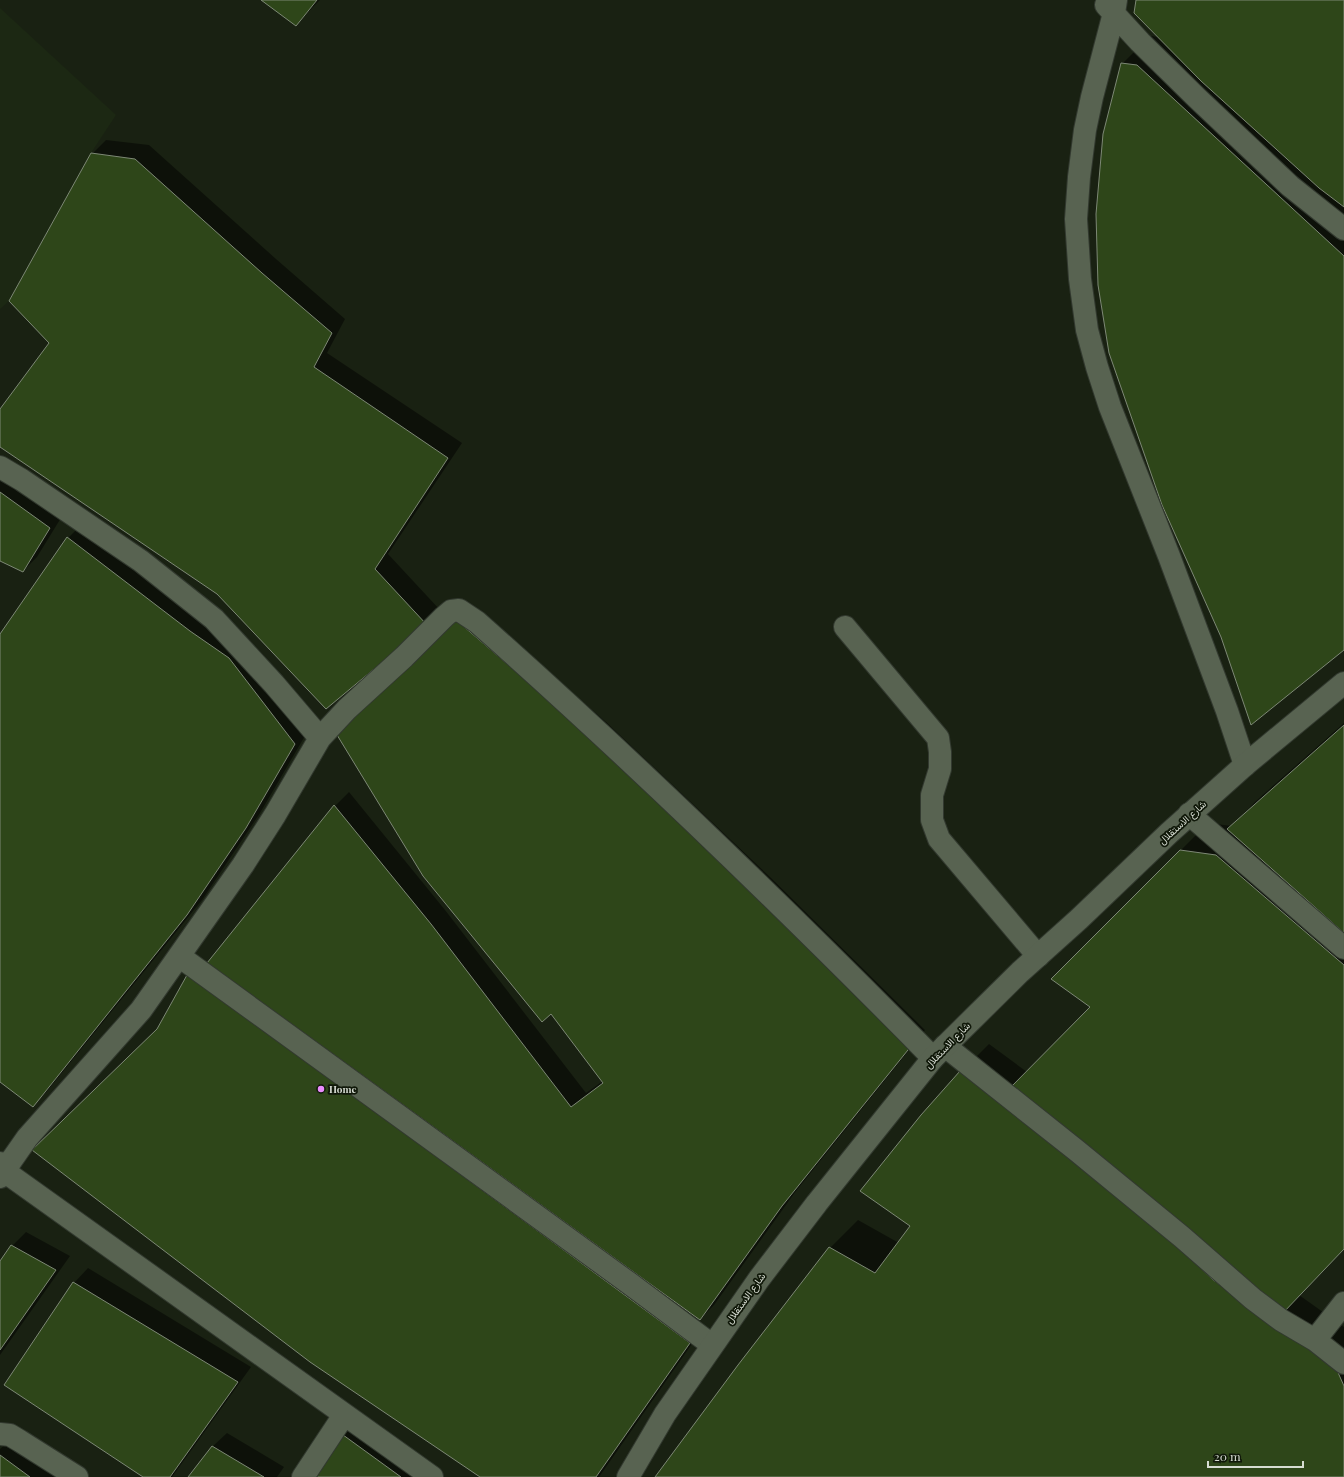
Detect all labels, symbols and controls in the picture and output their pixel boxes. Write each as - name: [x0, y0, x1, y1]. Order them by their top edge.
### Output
- street label: شارع الاستقلال: [1155, 797, 1209, 847]
- street label: شارع الاستقلال: [921, 1019, 973, 1071]
- place label: Home: [329, 1082, 357, 1096]
- marker: Home: [316, 1084, 326, 1094]
- street label: شارع الاستقلال: [722, 1270, 768, 1326]
- scale bar: [1208, 1443, 1303, 1469]
- text: 20 m: [1214, 1448, 1241, 1464]

